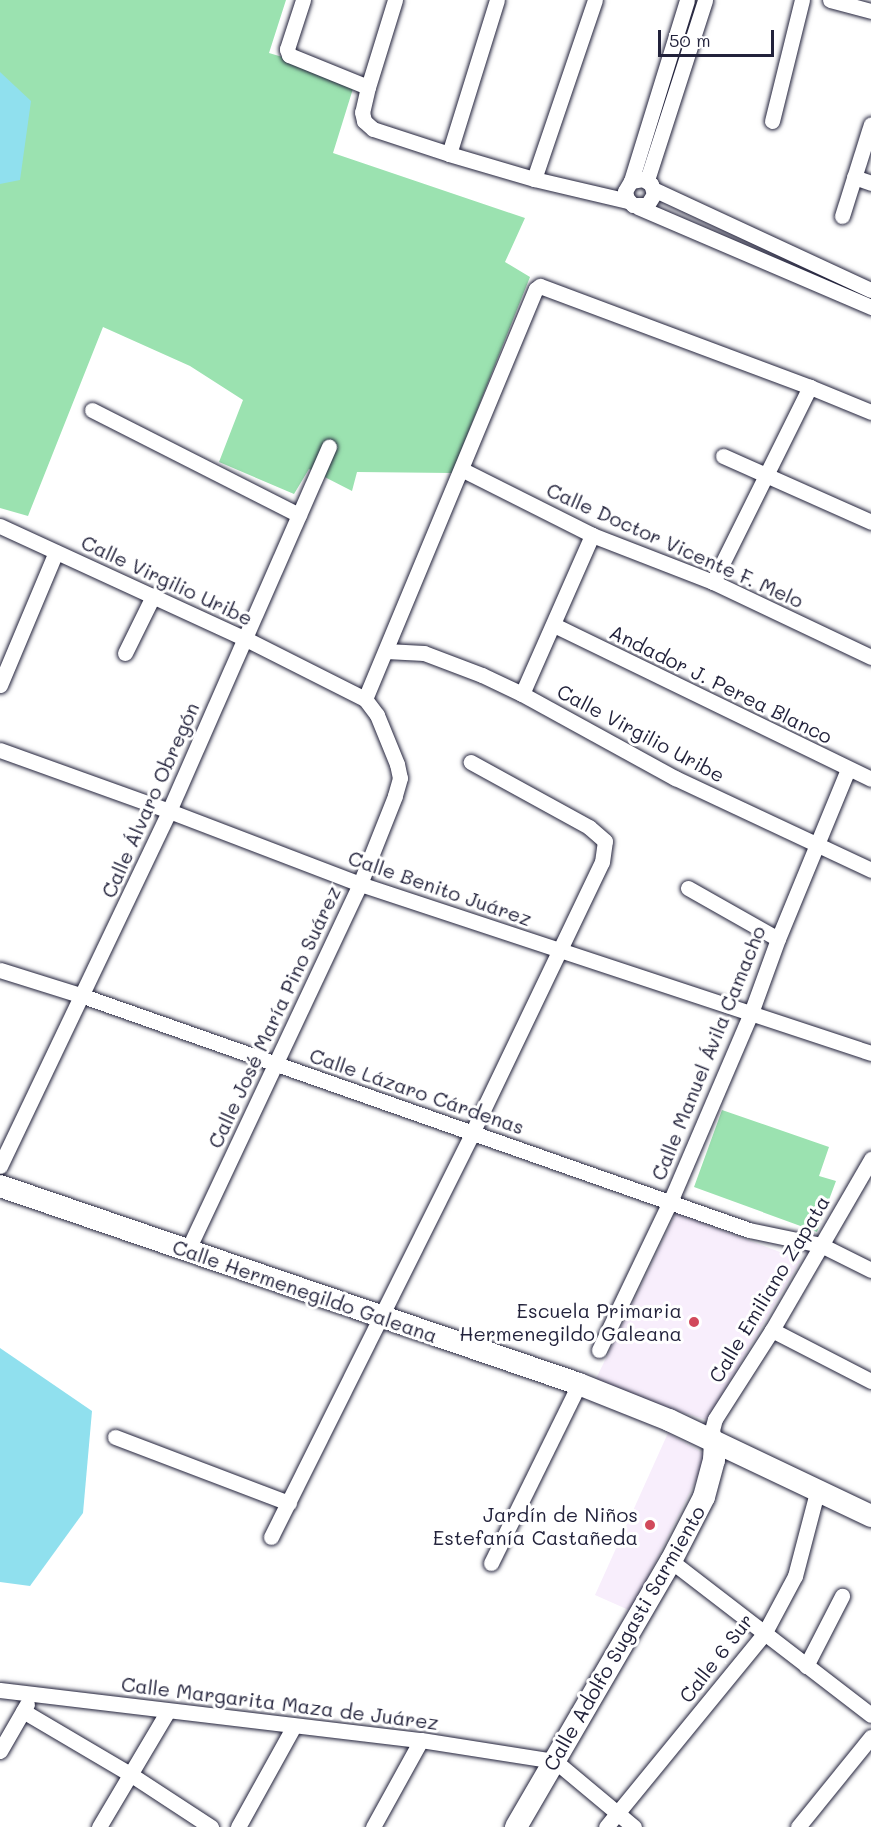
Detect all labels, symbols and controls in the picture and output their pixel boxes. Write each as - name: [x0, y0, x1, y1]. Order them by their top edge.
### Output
- scale bar: [661, 18, 776, 56]
- text: 50 m: [669, 28, 711, 52]
- street label: Calle Doctor Vicente F. Melo: [543, 477, 807, 613]
- street label: Calle Virgilio Uribe: [77, 530, 257, 630]
- street label: Andador J. Perea Blanco: [606, 620, 836, 748]
- street label: Calle Virgilio Uribe: [553, 679, 729, 787]
- street label: Calle Álvaro Obregón: [96, 699, 204, 901]
- street label: Calle Benito Juárez: [345, 845, 535, 931]
- street label: Calle José María Pino Suárez: [203, 882, 345, 1152]
- street label: Calle Manuel Ávila Camacho: [646, 922, 770, 1184]
- street label: Calle Lázaro Cárdenas: [306, 1043, 528, 1139]
- street label: Calle Emiliano Zapata: [704, 1191, 834, 1387]
- street label: Calle Hermenegildo Galeana: [169, 1234, 441, 1348]
- place label: Escuela Primaria Hermenegildo Galeana: [459, 1298, 682, 1345]
- marker: Escuela Primaria Hermenegildo Galeana: [687, 1315, 701, 1329]
- street label: Calle Adolfo Sugasti Sarmiento: [538, 1501, 710, 1775]
- place label: Jardín de Niños Estefanía Castañeda: [433, 1502, 638, 1549]
- marker: Jardín de Niños Estefanía Castañeda: [643, 1518, 657, 1532]
- street label: Calle 6 Sur: [674, 1609, 758, 1707]
- street label: Calle Margarita Maza de Juárez: [120, 1672, 440, 1734]

